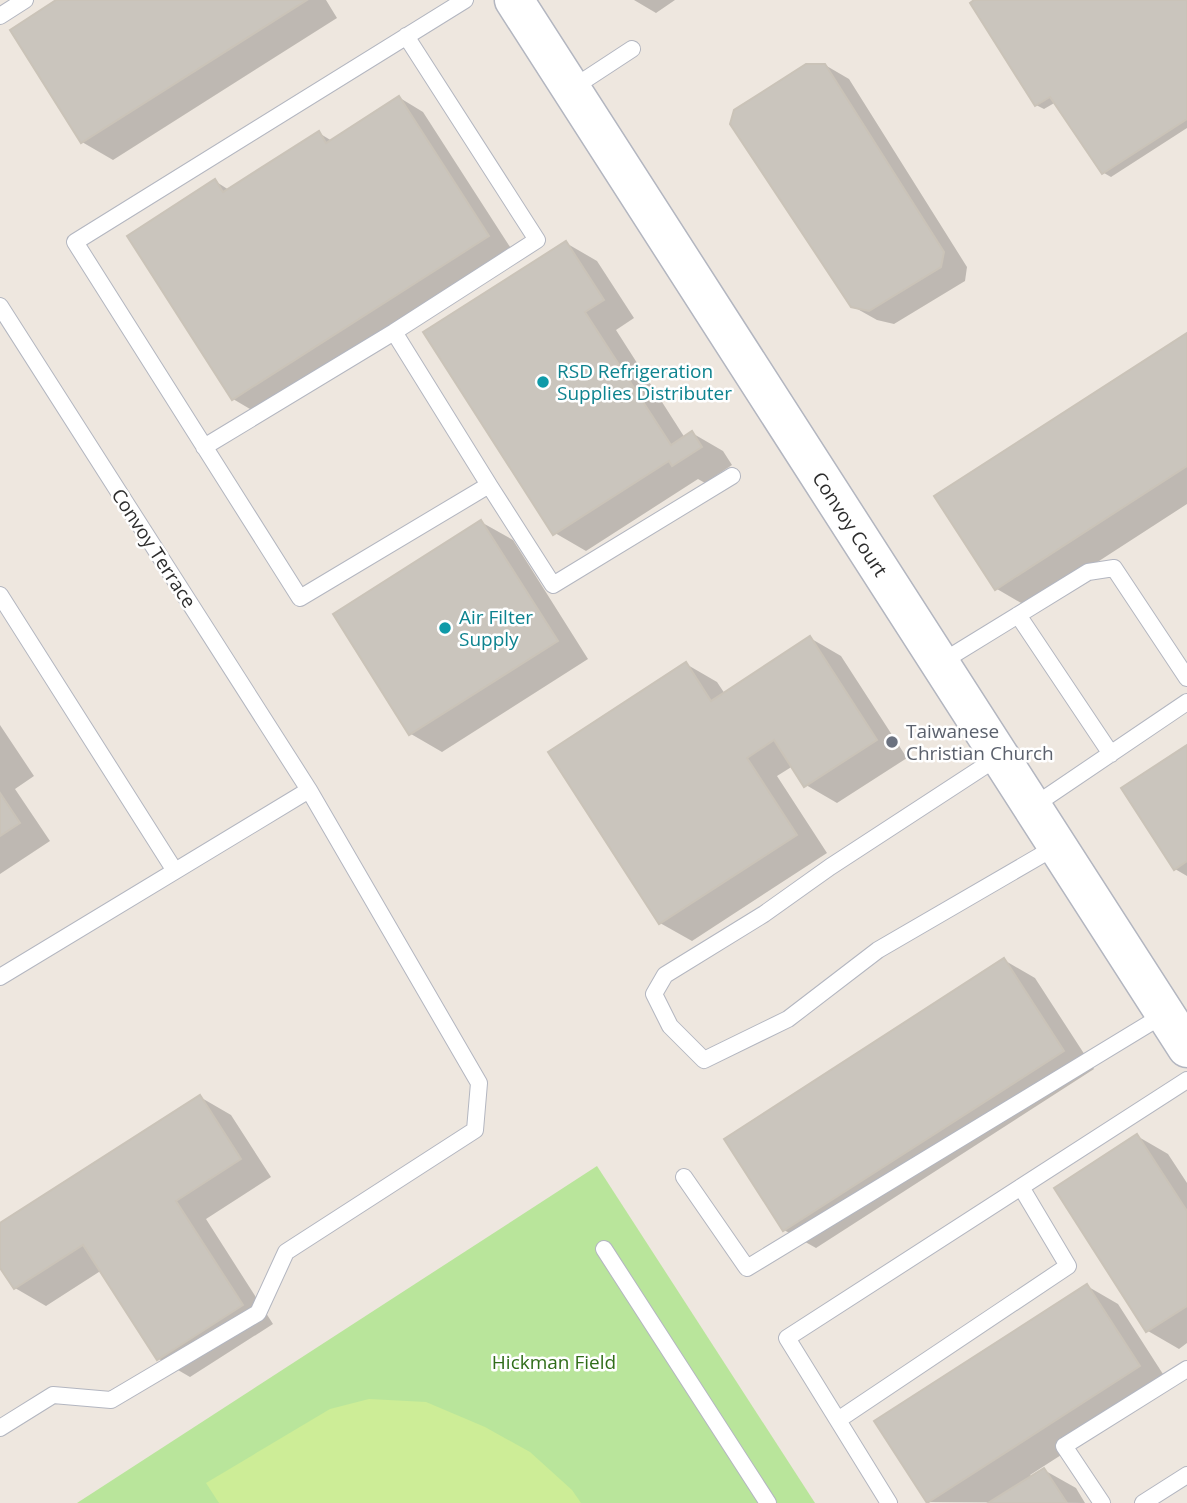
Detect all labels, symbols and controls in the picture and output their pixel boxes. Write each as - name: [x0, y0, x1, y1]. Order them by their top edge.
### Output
- place label: RSD Refrigeration Supplies Distributer: [557, 358, 732, 406]
- marker: RSD Refrigeration Supplies Distributer: [535, 374, 551, 390]
- street label: Convoy Court: [806, 467, 894, 582]
- street label: Convoy Terrace: [106, 483, 202, 613]
- place label: Air Filter Supply: [459, 604, 533, 652]
- marker: Air Filter Supply: [437, 620, 453, 636]
- place label: Taiwanese Christian Church: [906, 718, 1054, 766]
- marker: Taiwanese Christian Church: [884, 734, 900, 750]
- park label: Hickman Field: [492, 1349, 616, 1375]

